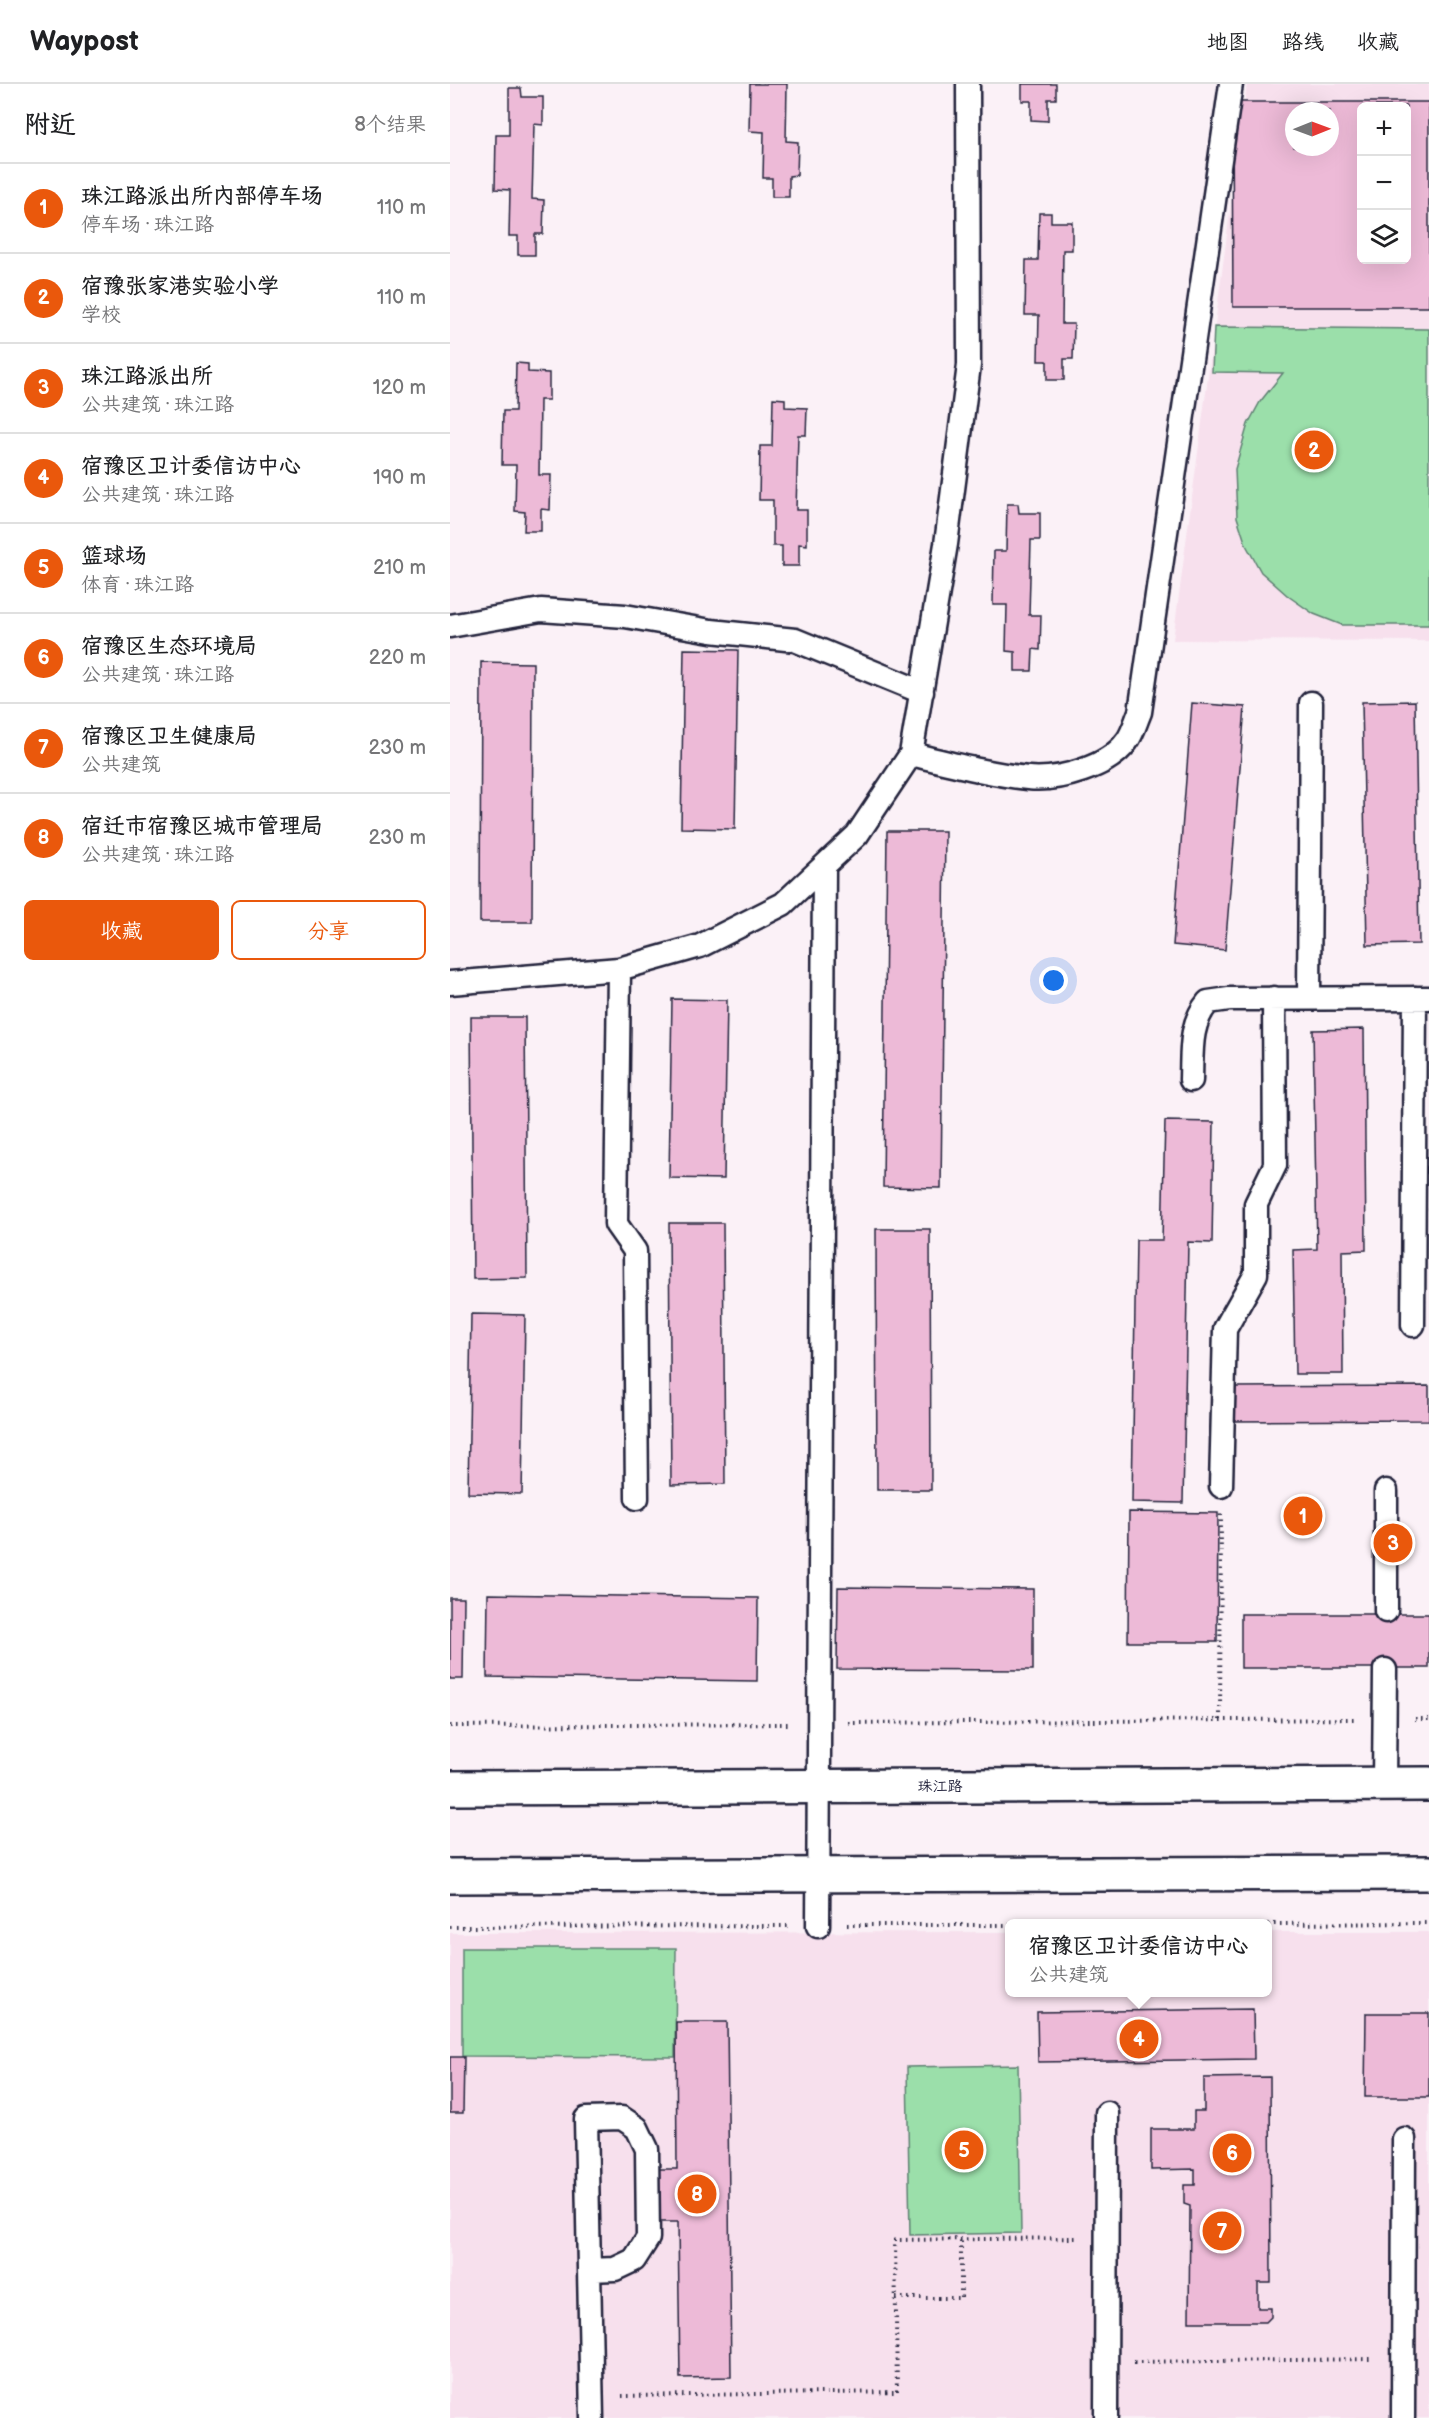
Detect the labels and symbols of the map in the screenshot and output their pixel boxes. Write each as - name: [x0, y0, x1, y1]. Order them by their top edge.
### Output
- north arrow: [1285, 102, 1339, 156]
- pin: 2: [1294, 428, 1334, 472]
- your location: [1039, 966, 1068, 995]
- pin: 1: [1284, 1494, 1322, 1538]
- pin: 3: [1374, 1520, 1412, 1566]
- street label: 珠江路: [917, 1777, 963, 1796]
- pin: 4: [1120, 2016, 1158, 2062]
- pin: 5: [944, 2128, 984, 2172]
- pin: 6: [1212, 2130, 1252, 2176]
- pin: 8: [678, 2172, 716, 2216]
- pin: 7: [1202, 2208, 1242, 2254]

